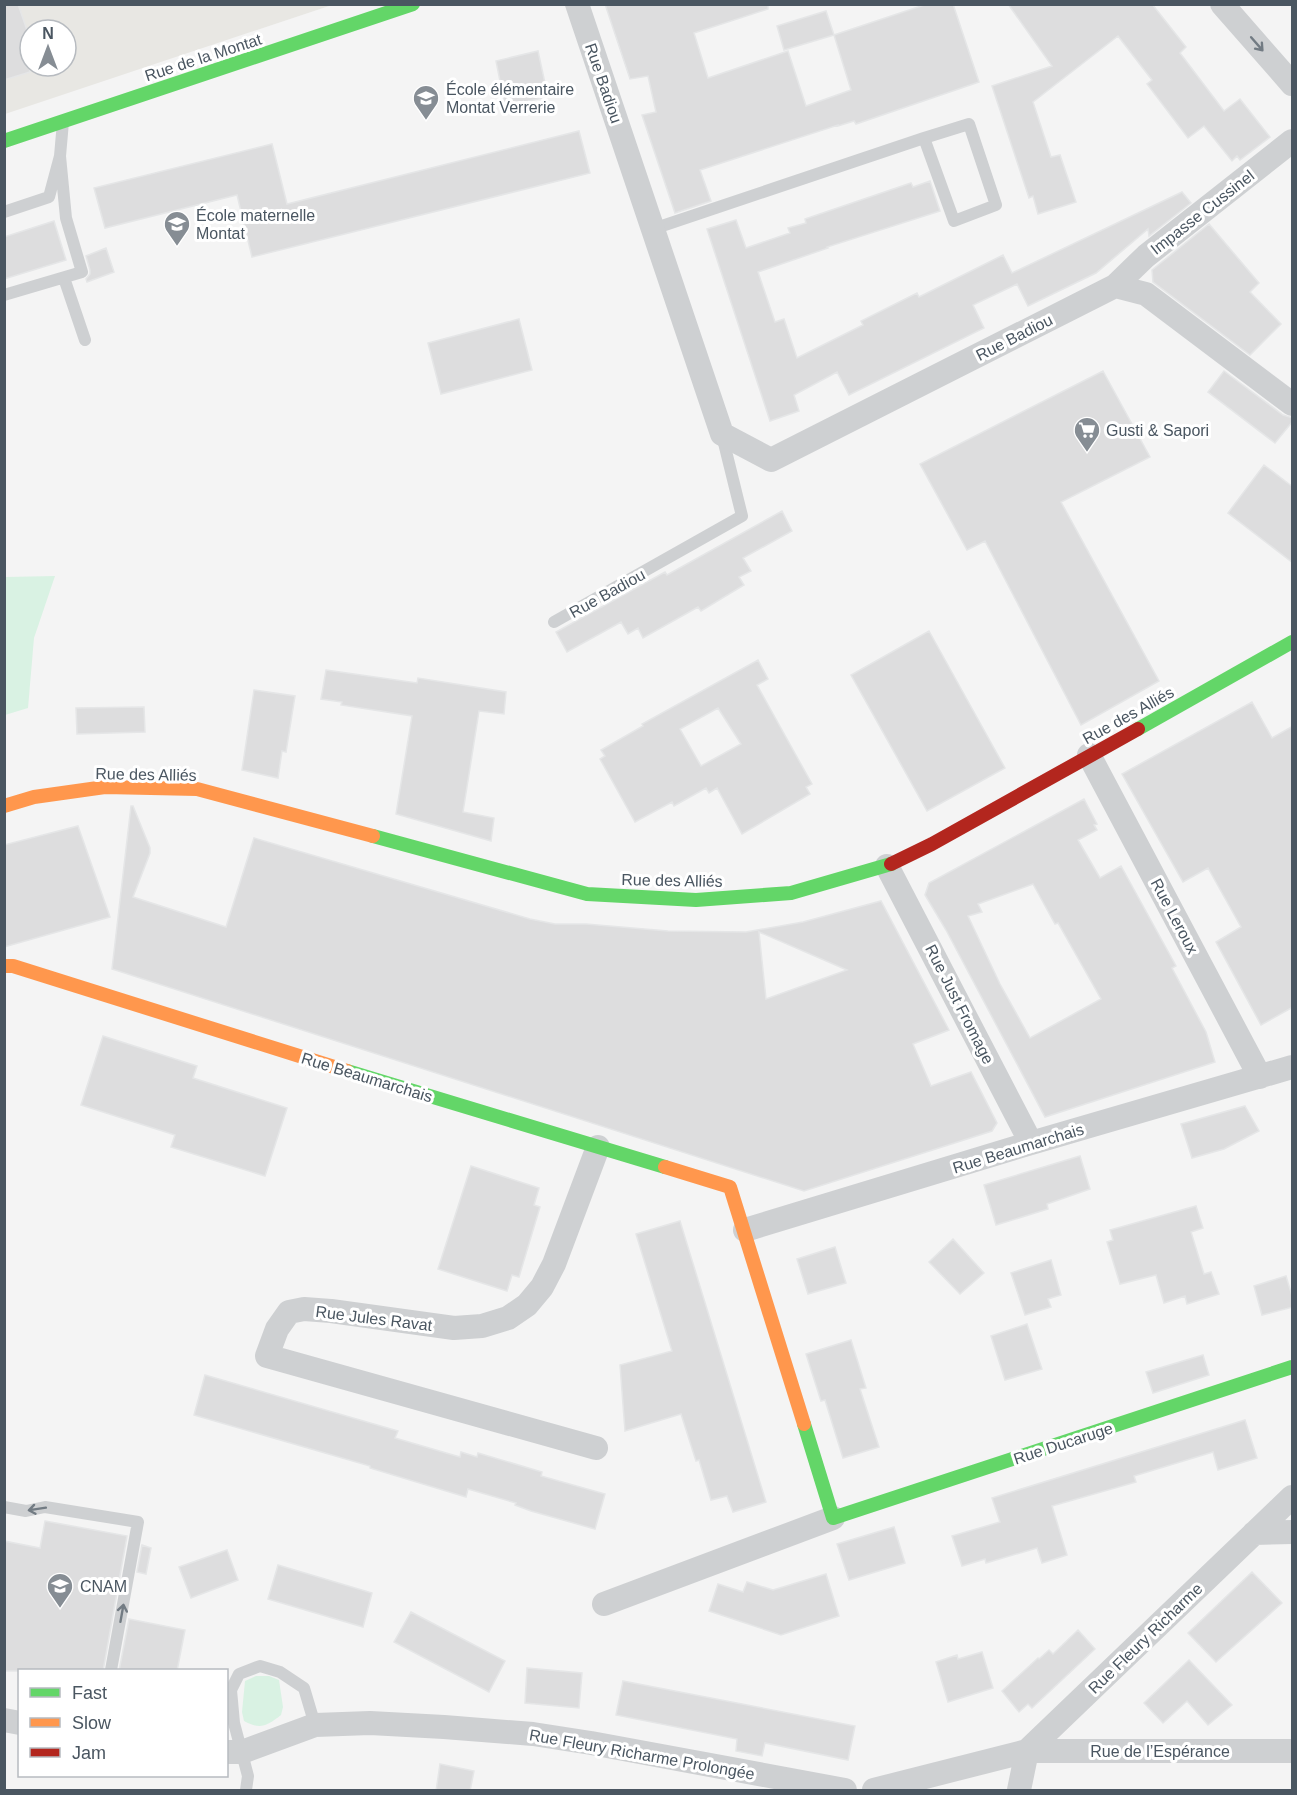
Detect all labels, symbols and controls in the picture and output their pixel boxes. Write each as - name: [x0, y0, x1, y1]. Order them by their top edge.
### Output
- north arrow: [18, 18, 78, 78]
- text: N: [42, 25, 54, 42]
- street label: Rue de la Montat: [143, 30, 264, 84]
- one-way arrow: [1251, 36, 1264, 52]
- street label: Rue Badiou: [582, 41, 625, 125]
- place label: École élémentaire Montat Verrerie: [446, 80, 574, 116]
- school or university icon: École élémentaire Montat Verrerie: [411, 83, 441, 121]
- street label: Impasse Cussinel: [1147, 167, 1257, 258]
- place label: École maternelle Montat: [196, 206, 315, 242]
- school or university icon: École maternelle Montat: [162, 209, 192, 247]
- street label: Rue Badiou: [973, 311, 1055, 364]
- supermarket icon: Gusti & Sapori: [1072, 415, 1102, 453]
- place label: Gusti & Sapori: [1106, 422, 1209, 439]
- street label: Rue Badiou: [567, 566, 648, 621]
- street label: Rue des Alliés: [1080, 683, 1177, 747]
- street label: Rue des Alliés: [95, 765, 197, 784]
- street label: Rue des Alliés: [621, 871, 723, 890]
- street label: Rue Leroux: [1148, 876, 1201, 957]
- street label: Rue Just Fromage: [922, 942, 997, 1067]
- street label: Rue Beaumarchais: [299, 1049, 434, 1105]
- street label: Rue Beaumarchais: [951, 1120, 1086, 1176]
- street label: Rue Jules Ravat: [315, 1303, 434, 1334]
- street label: Rue Ducaruge: [1011, 1419, 1115, 1468]
- one-way arrow: [28, 1504, 48, 1515]
- school or university icon: CNAM: [45, 1571, 75, 1609]
- place label: CNAM: [80, 1578, 127, 1595]
- street label: Rue Fleury Richarme: [1085, 1580, 1206, 1697]
- one-way arrow: [117, 1604, 128, 1623]
- legend: [18, 1669, 228, 1777]
- text: Fast: [72, 1683, 107, 1703]
- text: Slow: [72, 1713, 112, 1733]
- street label: Rue Fleury Richarme Prolongée: [528, 1726, 756, 1783]
- text: Jam: [72, 1743, 106, 1763]
- street label: Rue de l’Espérance: [1090, 1743, 1230, 1760]

